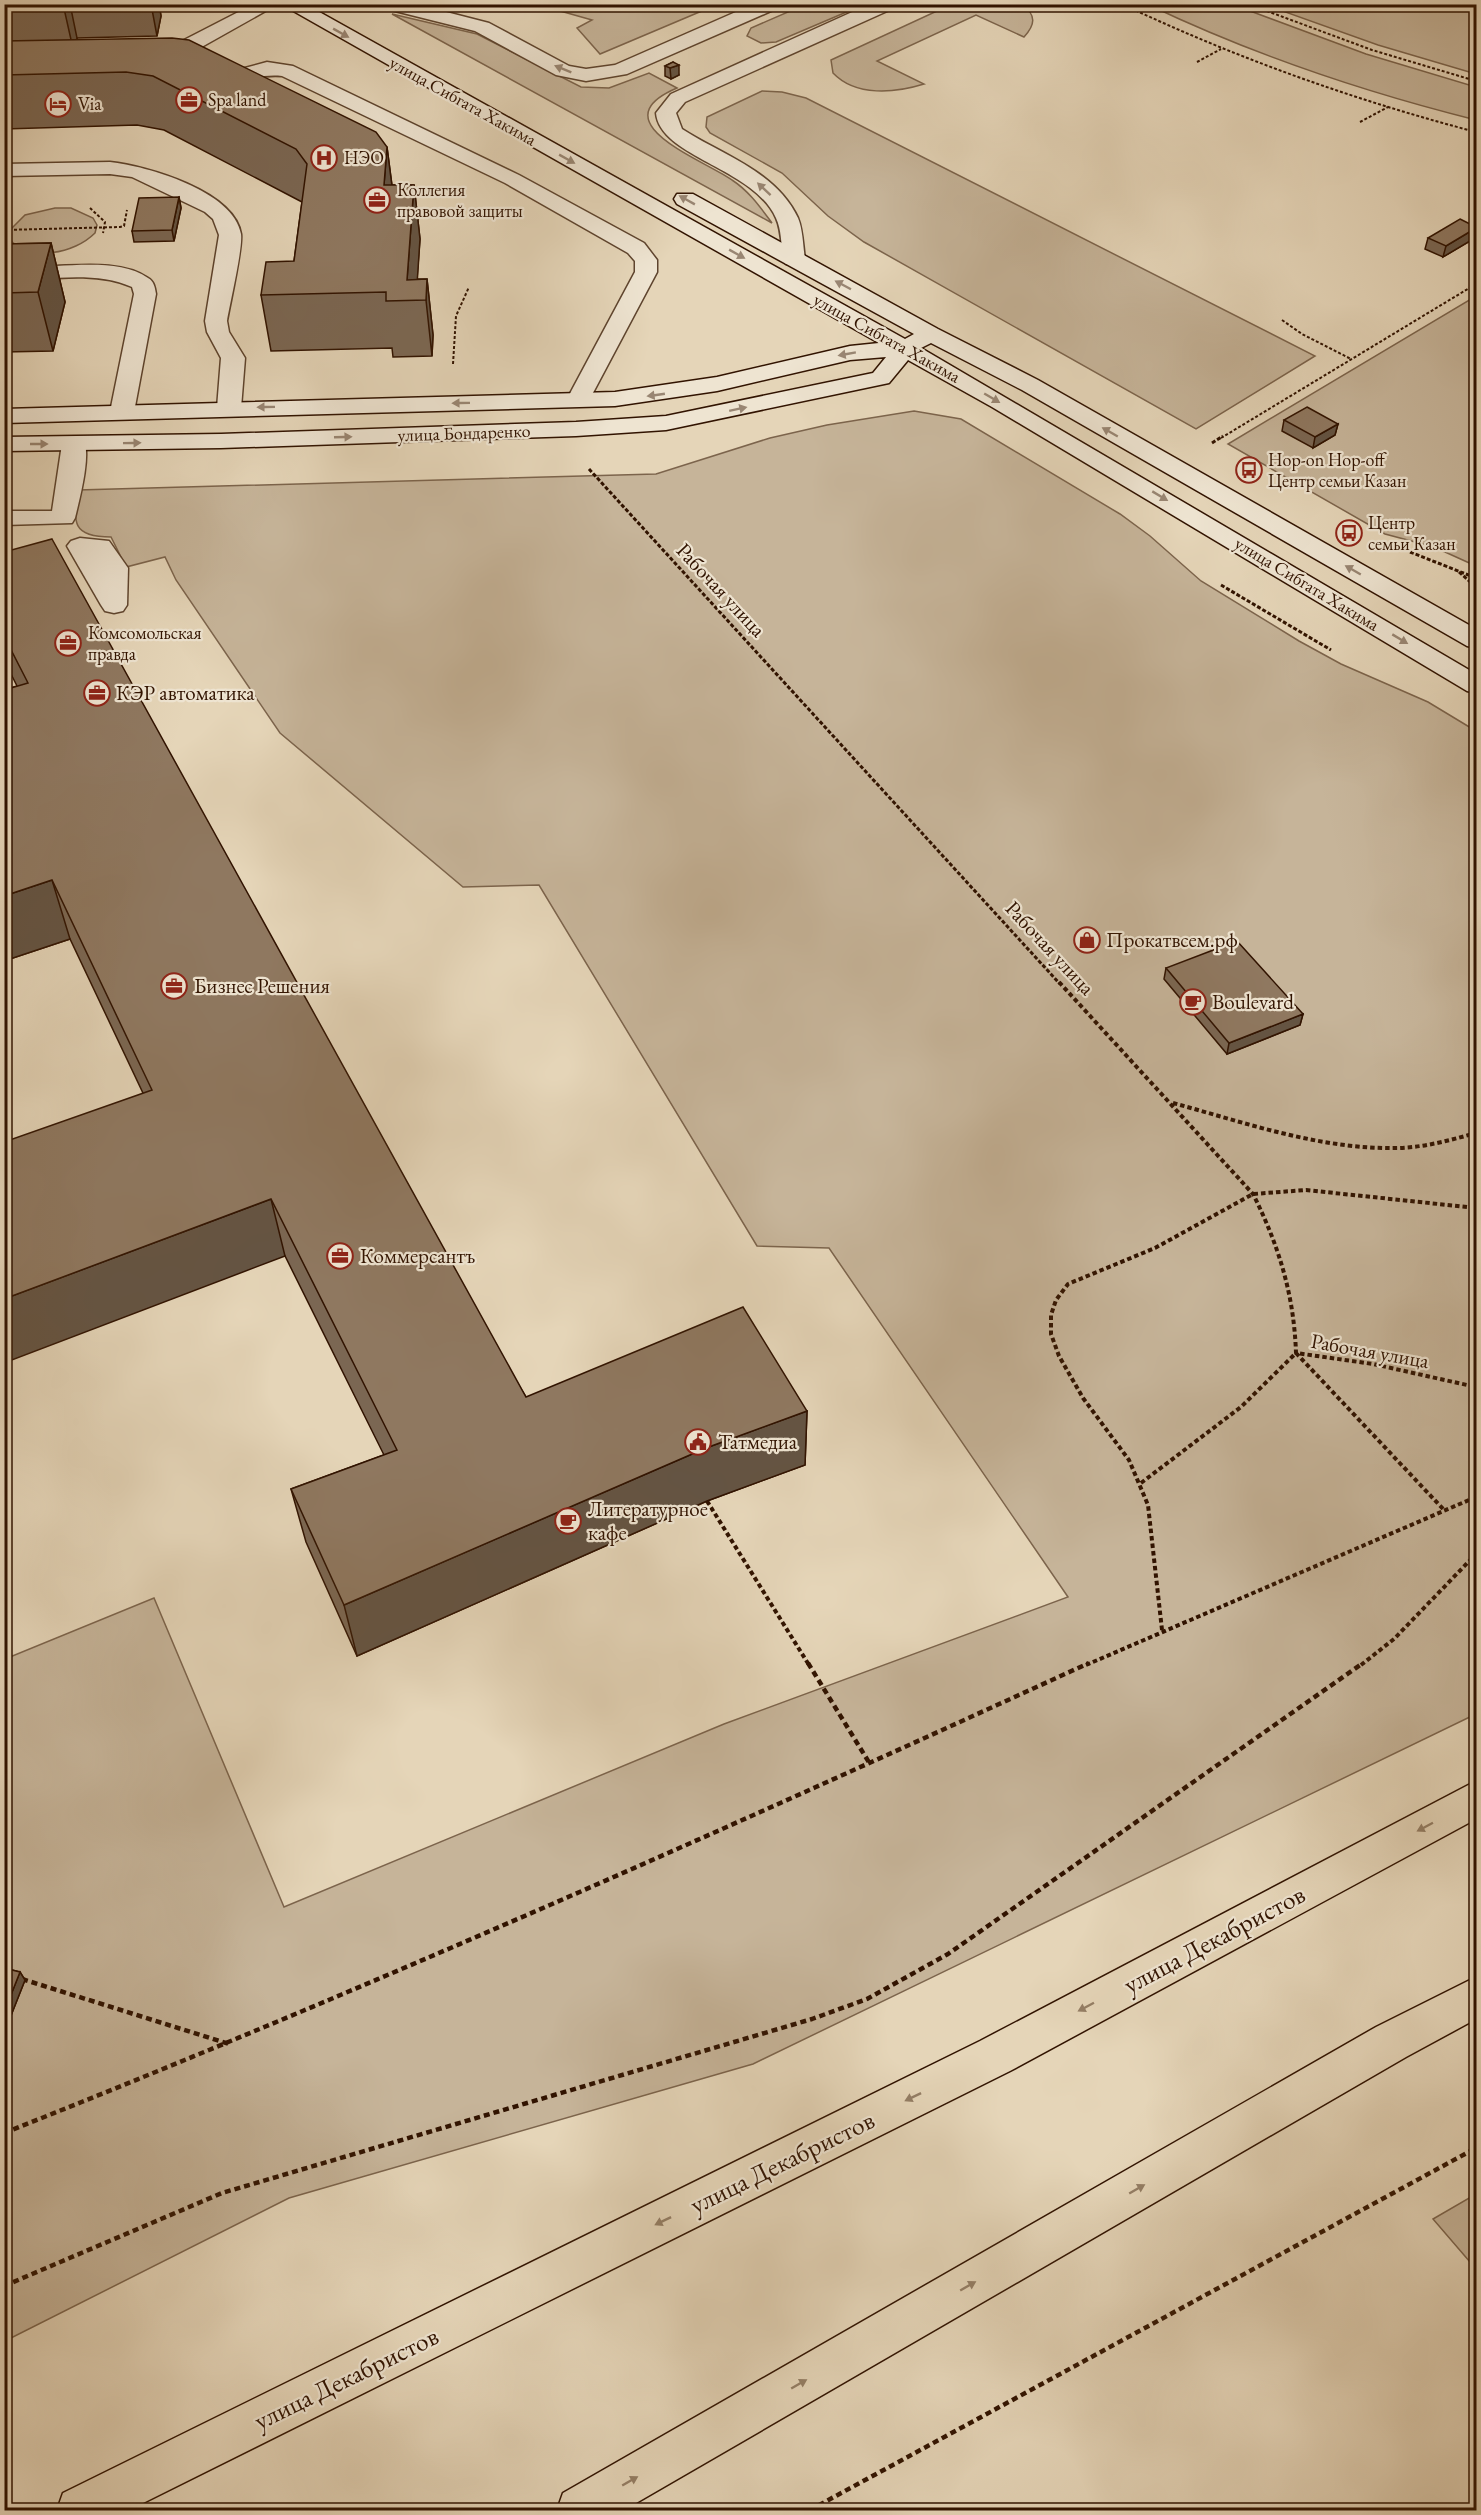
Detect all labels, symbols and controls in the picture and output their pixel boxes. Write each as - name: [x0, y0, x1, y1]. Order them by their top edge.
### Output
- one-way arrow: [333, 28, 350, 38]
- street label: улица Сибгата Хакима: [386, 51, 542, 151]
- one-way arrow: [553, 64, 571, 74]
- office icon: Spa land: [174, 85, 204, 115]
- place label: Spa land: [208, 88, 267, 111]
- hotel icon: Via: [43, 89, 73, 119]
- place label: Via: [78, 92, 102, 115]
- hospital icon: НЭО: [309, 143, 339, 173]
- place label: НЭО: [344, 146, 384, 169]
- one-way arrow: [558, 154, 575, 164]
- place label: Коллегия правовой защиты: [397, 178, 523, 222]
- one-way arrow: [756, 182, 771, 196]
- office icon: Коллегия правовой защиты: [362, 185, 392, 215]
- one-way arrow: [679, 195, 696, 205]
- one-way arrow: [729, 249, 746, 259]
- one-way arrow: [834, 280, 851, 290]
- street label: улица Сибгата Хакима: [810, 288, 966, 388]
- one-way arrow: [837, 350, 856, 359]
- one-way arrow: [646, 390, 665, 399]
- one-way arrow: [984, 393, 1001, 403]
- one-way arrow: [452, 398, 471, 408]
- one-way arrow: [257, 402, 276, 412]
- one-way arrow: [728, 403, 747, 413]
- street label: улица Бондаренко: [397, 419, 531, 446]
- one-way arrow: [1101, 427, 1118, 437]
- one-way arrow: [333, 432, 352, 441]
- one-way arrow: [123, 438, 142, 447]
- one-way arrow: [30, 439, 49, 449]
- place label: Hop-on Hop-off Центр семьи Казан: [1268, 448, 1406, 492]
- bus stop icon: Hop-on Hop-off Центр семьи Казан: [1234, 455, 1264, 485]
- one-way arrow: [1152, 491, 1168, 502]
- place label: Центр семьи Казан: [1368, 511, 1456, 555]
- bus stop icon: Центр семьи Казан: [1334, 518, 1364, 548]
- street label: улица Сибгата Хакима: [1231, 531, 1384, 636]
- street label: Рабочая улица: [671, 537, 772, 643]
- one-way arrow: [1344, 565, 1361, 575]
- place label: Комсомольская правда: [88, 621, 201, 665]
- office icon: Комсомольская правда: [53, 628, 83, 658]
- one-way arrow: [1392, 634, 1408, 645]
- office icon: КЭР автоматика: [82, 678, 112, 708]
- place label: КЭР автоматика: [116, 679, 255, 706]
- street label: Рабочая улица: [1000, 895, 1101, 1001]
- shop icon: Прокатвсем.рф: [1072, 925, 1102, 955]
- place label: Прокатвсем.рф: [1106, 926, 1238, 953]
- office icon: Бизнес Решения: [159, 971, 189, 1001]
- place label: Бизнес Решения: [194, 972, 330, 999]
- cafe icon: Boulevard: [1178, 987, 1208, 1017]
- place label: Boulevard: [1212, 988, 1294, 1015]
- office icon: Коммерсантъ: [325, 1241, 355, 1271]
- place label: Коммерсантъ: [360, 1242, 475, 1269]
- street label: Рабочая улица: [1309, 1327, 1432, 1374]
- public building icon: Татмедиа: [683, 1427, 713, 1457]
- place label: Татмедиа: [718, 1428, 798, 1455]
- place label: Литературное кафе: [588, 1495, 708, 1546]
- cafe icon: Литературное кафе: [553, 1506, 583, 1536]
- one-way arrow: [1416, 1822, 1433, 1832]
- street label: улица Декабристов: [1117, 1877, 1311, 2001]
- one-way arrow: [1077, 2002, 1094, 2012]
- one-way arrow: [904, 2092, 921, 2101]
- street label: улица Декабристов: [684, 2103, 880, 2221]
- one-way arrow: [1129, 2184, 1146, 2194]
- one-way arrow: [654, 2216, 671, 2225]
- one-way arrow: [960, 2281, 976, 2292]
- street label: улица Декабристов: [248, 2319, 444, 2437]
- one-way arrow: [791, 2379, 808, 2389]
- one-way arrow: [622, 2476, 638, 2487]

